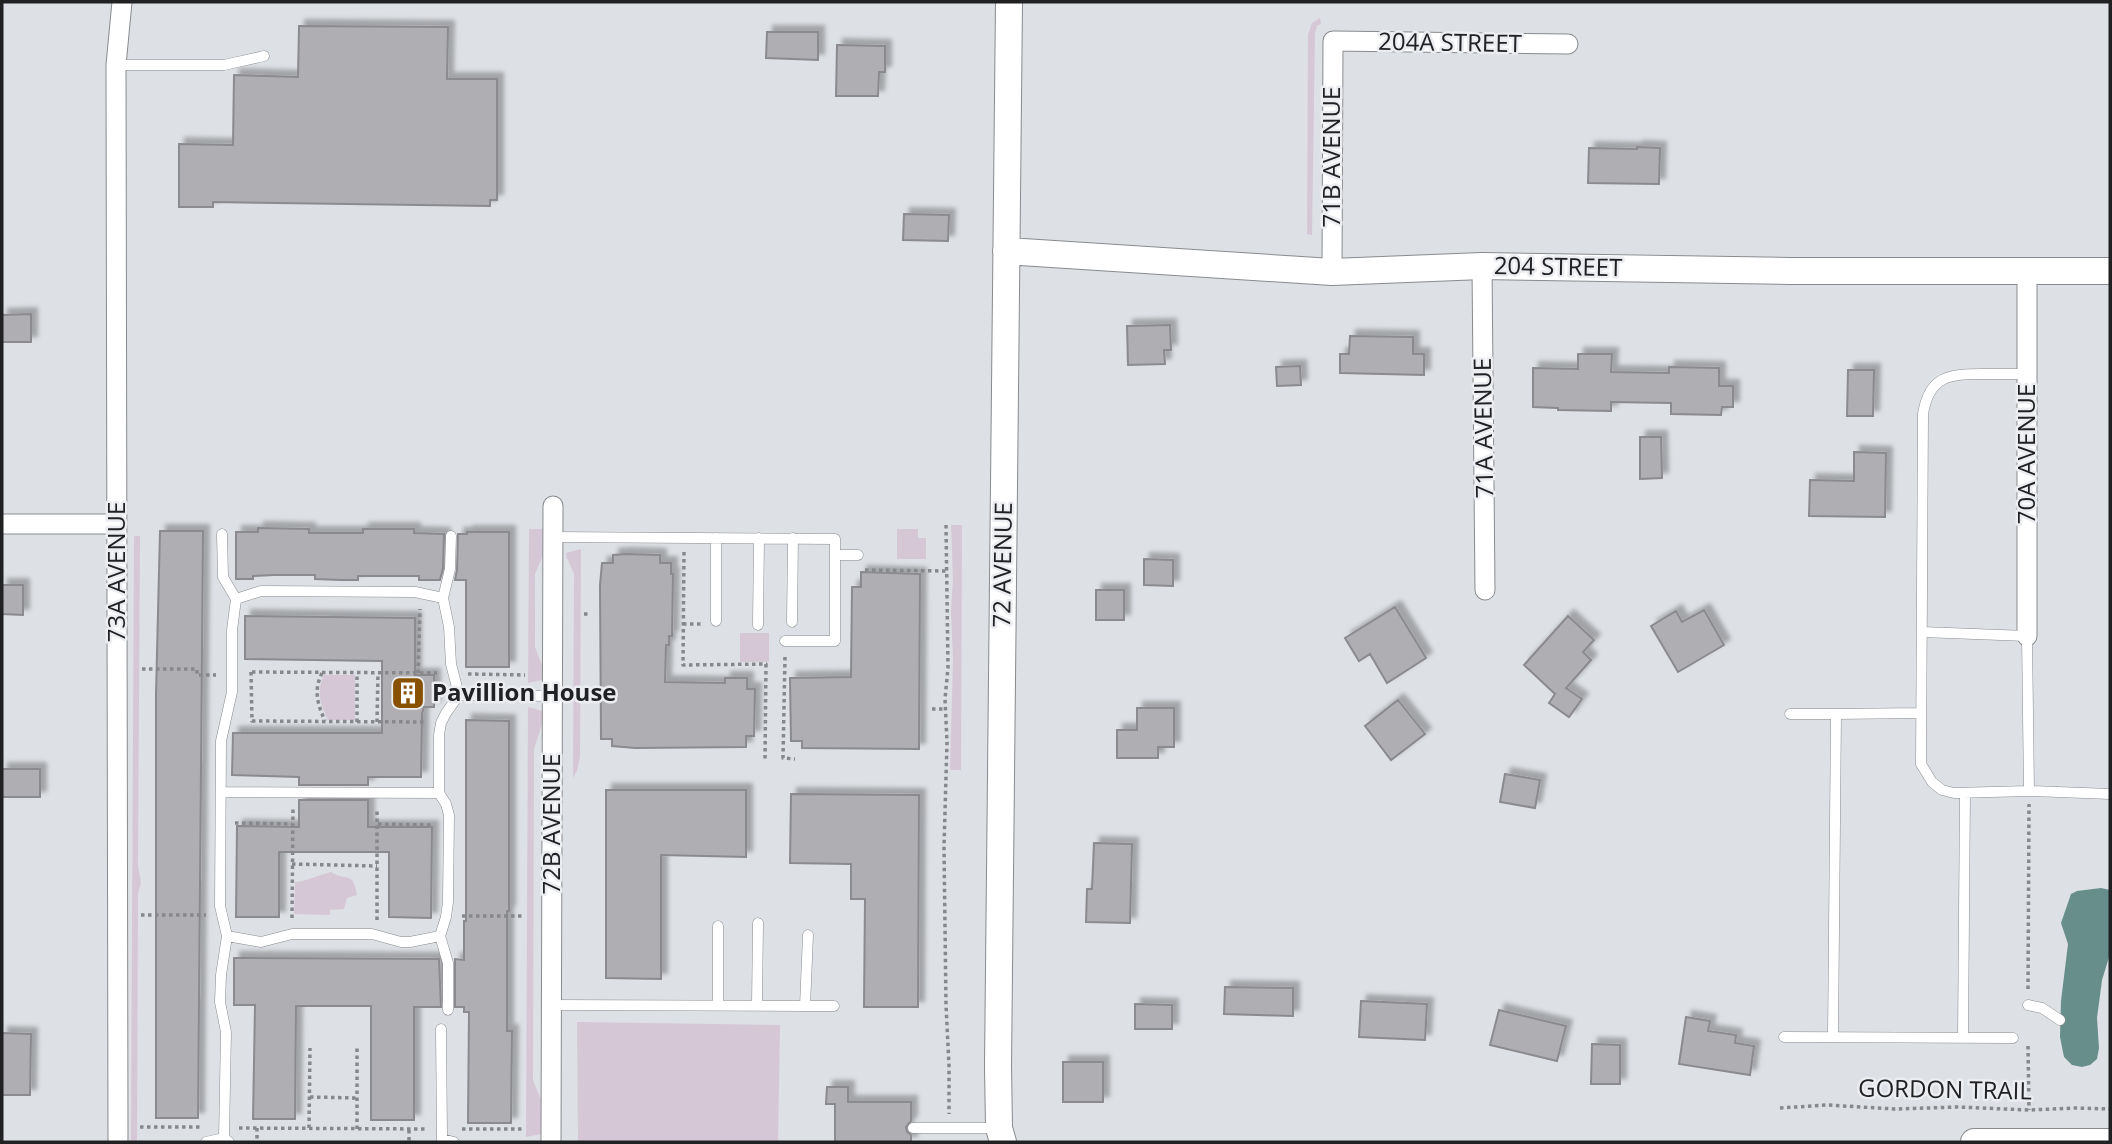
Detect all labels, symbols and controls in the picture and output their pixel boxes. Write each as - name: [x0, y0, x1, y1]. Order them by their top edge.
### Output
- street label: 204A STREET: [1378, 24, 1522, 59]
- street label: 71B AVENUE: [1314, 87, 1347, 227]
- street label: 204 STREET: [1494, 248, 1623, 283]
- street label: 71A AVENUE: [1465, 357, 1500, 499]
- street label: 70A AVENUE: [2009, 384, 2042, 524]
- street label: 73A AVENUE: [99, 502, 132, 642]
- street label: 72 AVENUE: [984, 502, 1019, 628]
- building icon: Pavillion House: [389, 674, 427, 712]
- place label: Pavillion House: [432, 675, 617, 708]
- street label: 72B AVENUE: [534, 754, 567, 894]
- street label: GORDON TRAIL: [1858, 1070, 2032, 1107]

